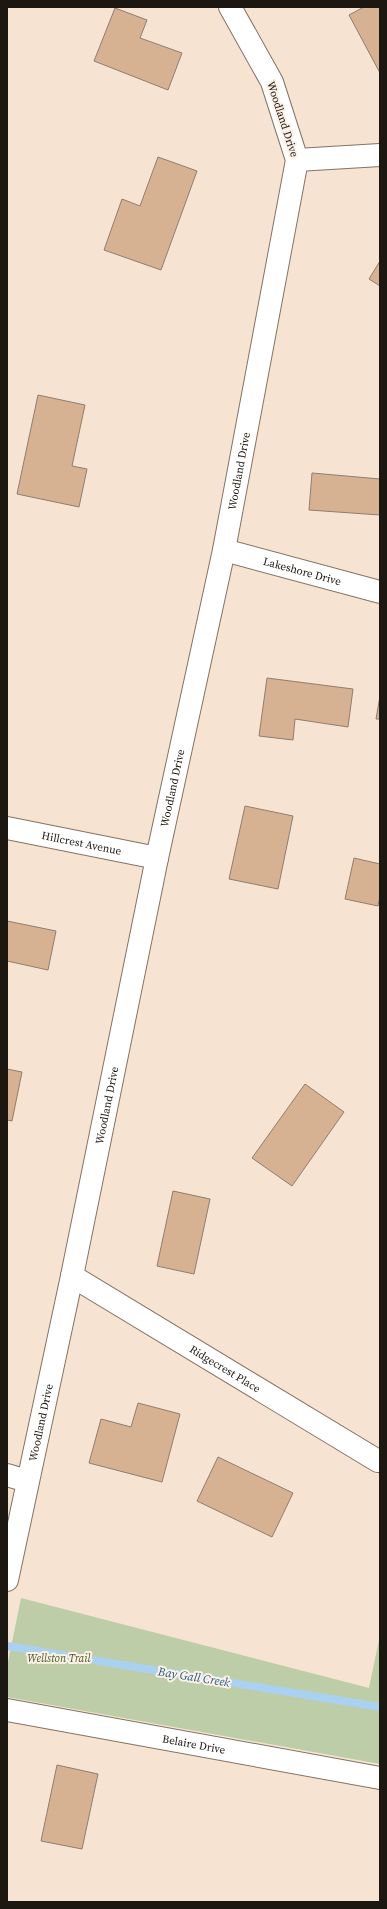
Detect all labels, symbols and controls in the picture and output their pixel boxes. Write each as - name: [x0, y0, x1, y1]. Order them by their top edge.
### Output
- street label: Woodland Drive: [263, 79, 302, 159]
- street label: Woodland Drive: [225, 431, 254, 511]
- street label: Lakeshore Drive: [261, 554, 343, 589]
- street label: Woodland Drive: [157, 748, 189, 828]
- street label: Hillcrest Avenue: [40, 828, 123, 859]
- street label: Woodland Drive: [92, 1065, 122, 1146]
- street label: Ridgecrest Place: [187, 1342, 264, 1396]
- street label: Woodland Drive: [26, 1382, 57, 1463]
- park label: Wellston Trail: [27, 1651, 92, 1666]
- water label: Bay Gall Creek: [156, 1663, 231, 1691]
- street label: Belaire Drive: [161, 1731, 227, 1758]

